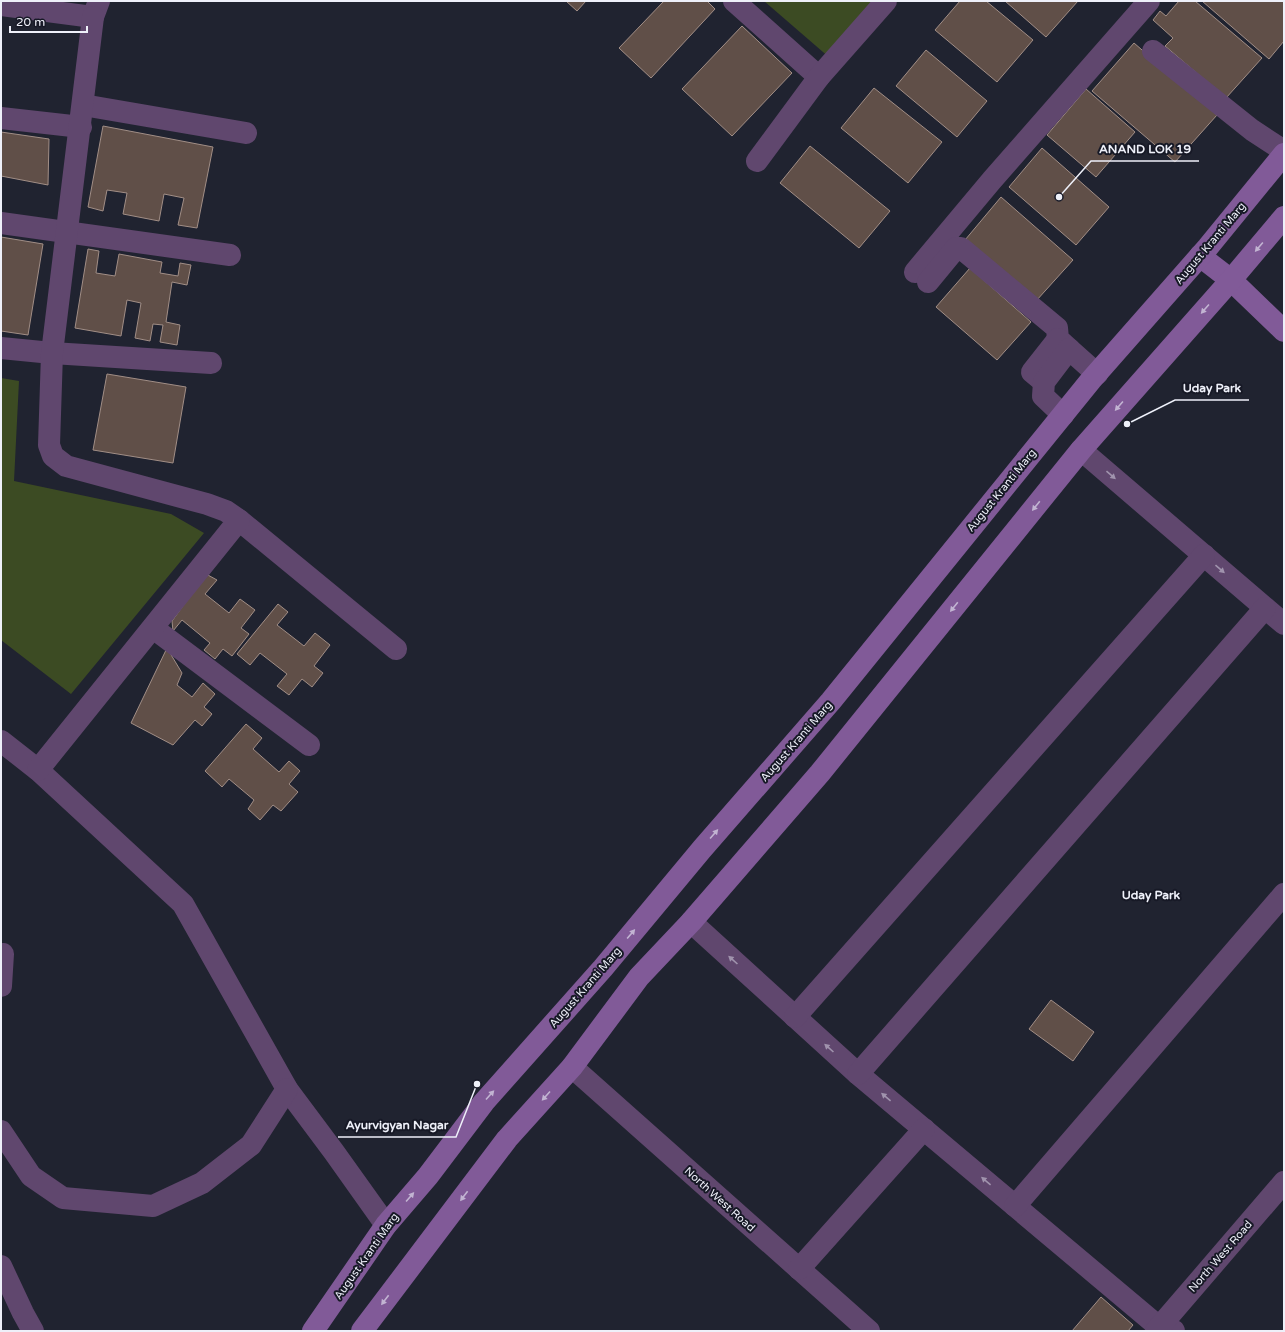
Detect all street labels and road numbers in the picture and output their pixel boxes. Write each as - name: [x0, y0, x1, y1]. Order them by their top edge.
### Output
- street label: August Kranti Marg: [1172, 200, 1248, 287]
- street label: August Kranti Marg: [964, 446, 1039, 534]
- street label: August Kranti Marg: [758, 698, 835, 784]
- street label: August Kranti Marg: [547, 944, 624, 1030]
- street label: North West Road: [682, 1164, 758, 1234]
- street label: August Kranti Marg: [332, 1210, 401, 1302]
- street label: North West Road: [1186, 1218, 1255, 1295]

